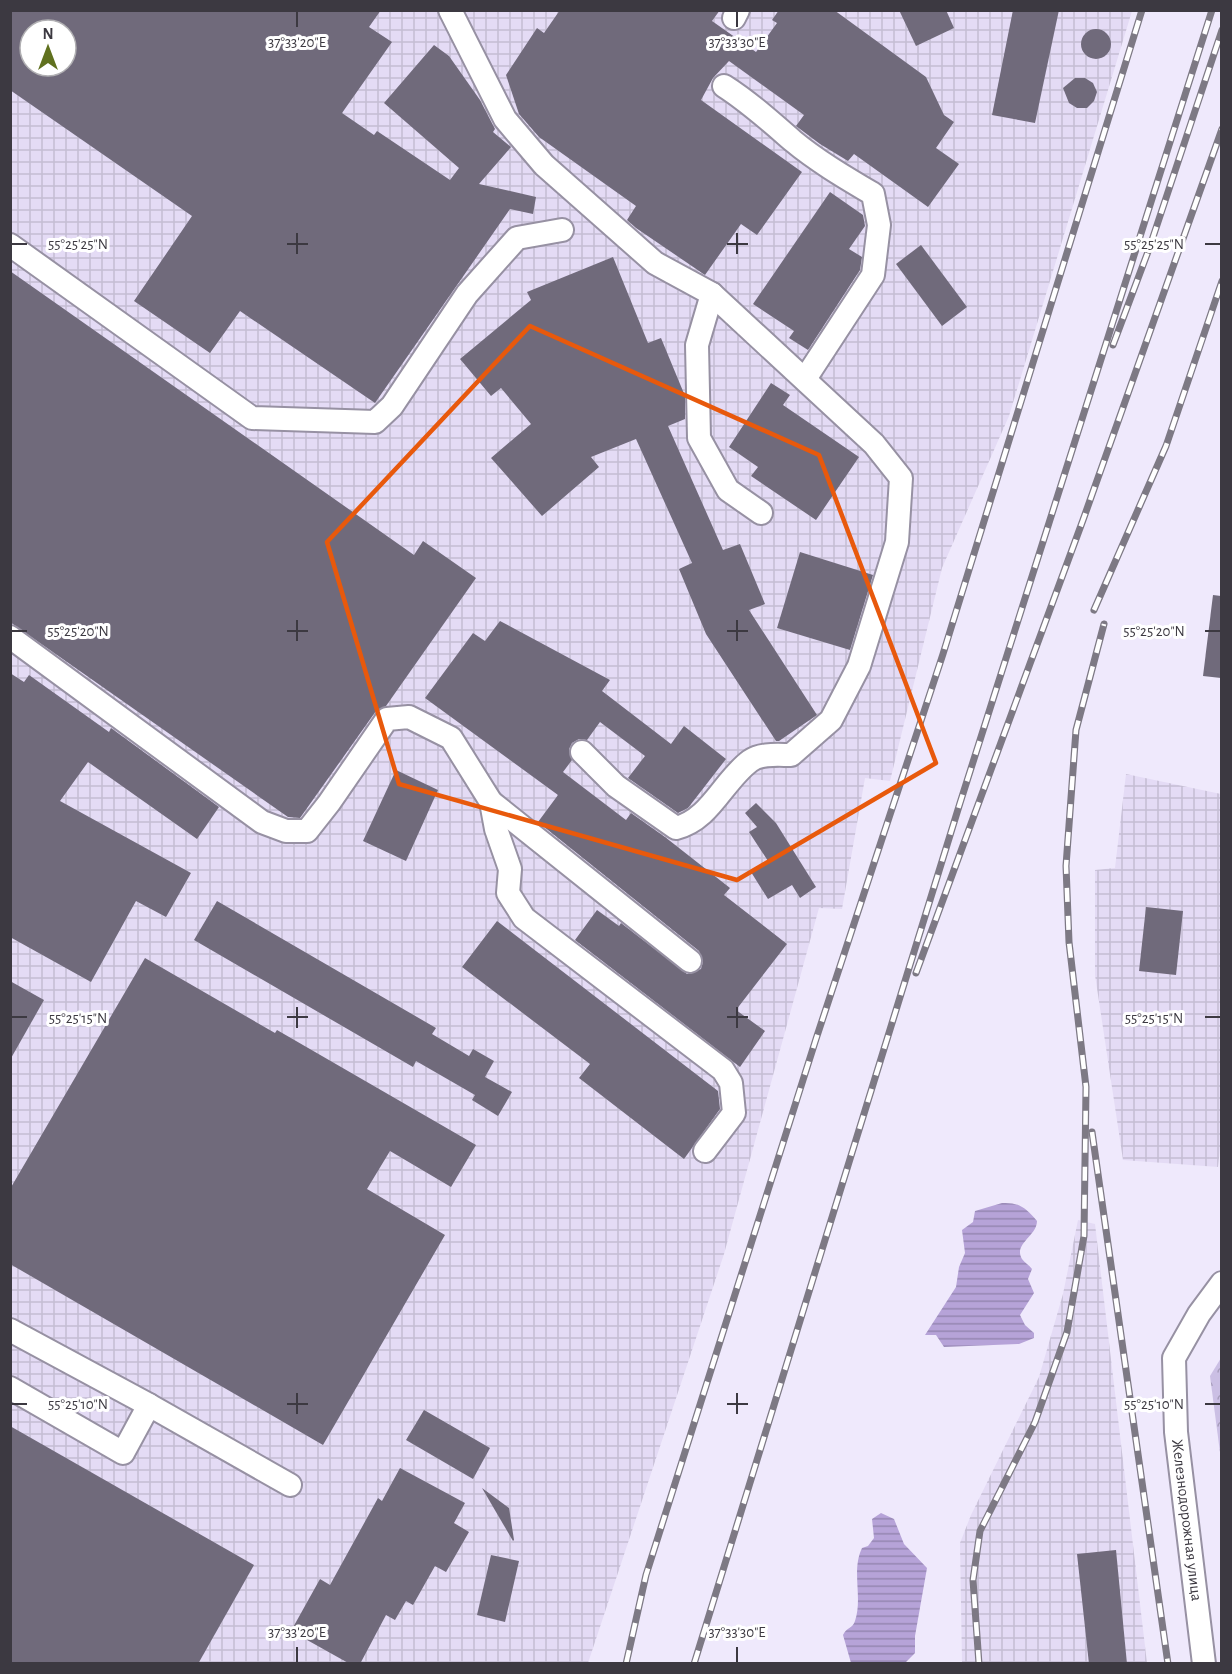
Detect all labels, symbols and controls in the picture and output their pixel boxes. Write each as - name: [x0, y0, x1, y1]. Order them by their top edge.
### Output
- north arrow: [18, 18, 78, 78]
- text: N: [42, 26, 54, 42]
- text: 37°33'20"E: [268, 35, 326, 50]
- text: 37°33'30"E: [708, 35, 766, 50]
- text: 55°25'25"N: [48, 237, 108, 252]
- text: 55°25'25"N: [1124, 237, 1184, 252]
- text: 55°25'20"N: [47, 624, 109, 639]
- text: 55°25'20"N: [1123, 624, 1185, 639]
- text: 55°25'15"N: [49, 1011, 107, 1026]
- text: 55°25'15"N: [1125, 1011, 1183, 1026]
- text: 55°25'10"N: [48, 1397, 108, 1412]
- text: 55°25'10"N: [1124, 1397, 1184, 1412]
- street label: Железнодорожная улица: [1168, 1438, 1205, 1602]
- text: 37°33'20"E: [268, 1625, 326, 1640]
- text: 37°33'30"E: [708, 1625, 766, 1640]

